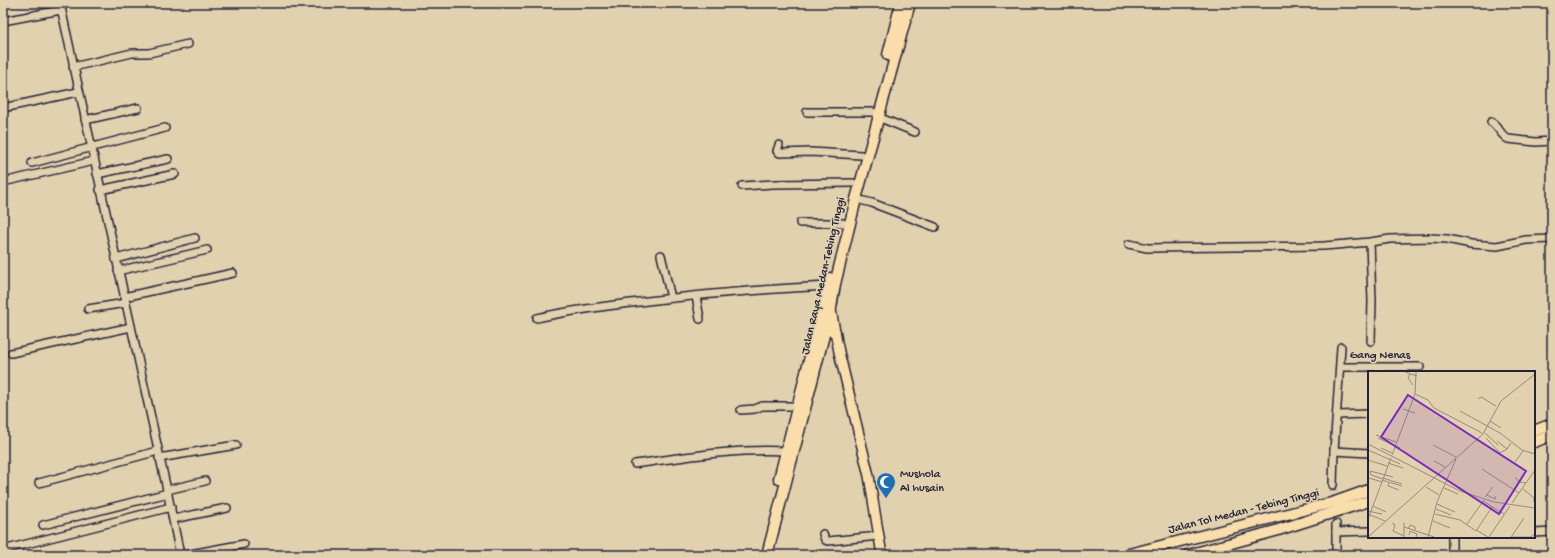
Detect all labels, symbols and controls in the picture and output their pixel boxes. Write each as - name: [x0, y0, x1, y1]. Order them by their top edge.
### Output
- street label: Jalan Raya Medan-Tebing Tinggi: [799, 196, 849, 356]
- street label: Gang Nenas: [1350, 349, 1411, 363]
- inset map: [1368, 371, 1535, 538]
- place label: Mushola Al husain: [900, 468, 944, 496]
- mosque icon: Mushola Al husain: [875, 471, 897, 499]
- street label: Jalan Tol Medan - Tebing Tinggi: [1167, 486, 1321, 538]

